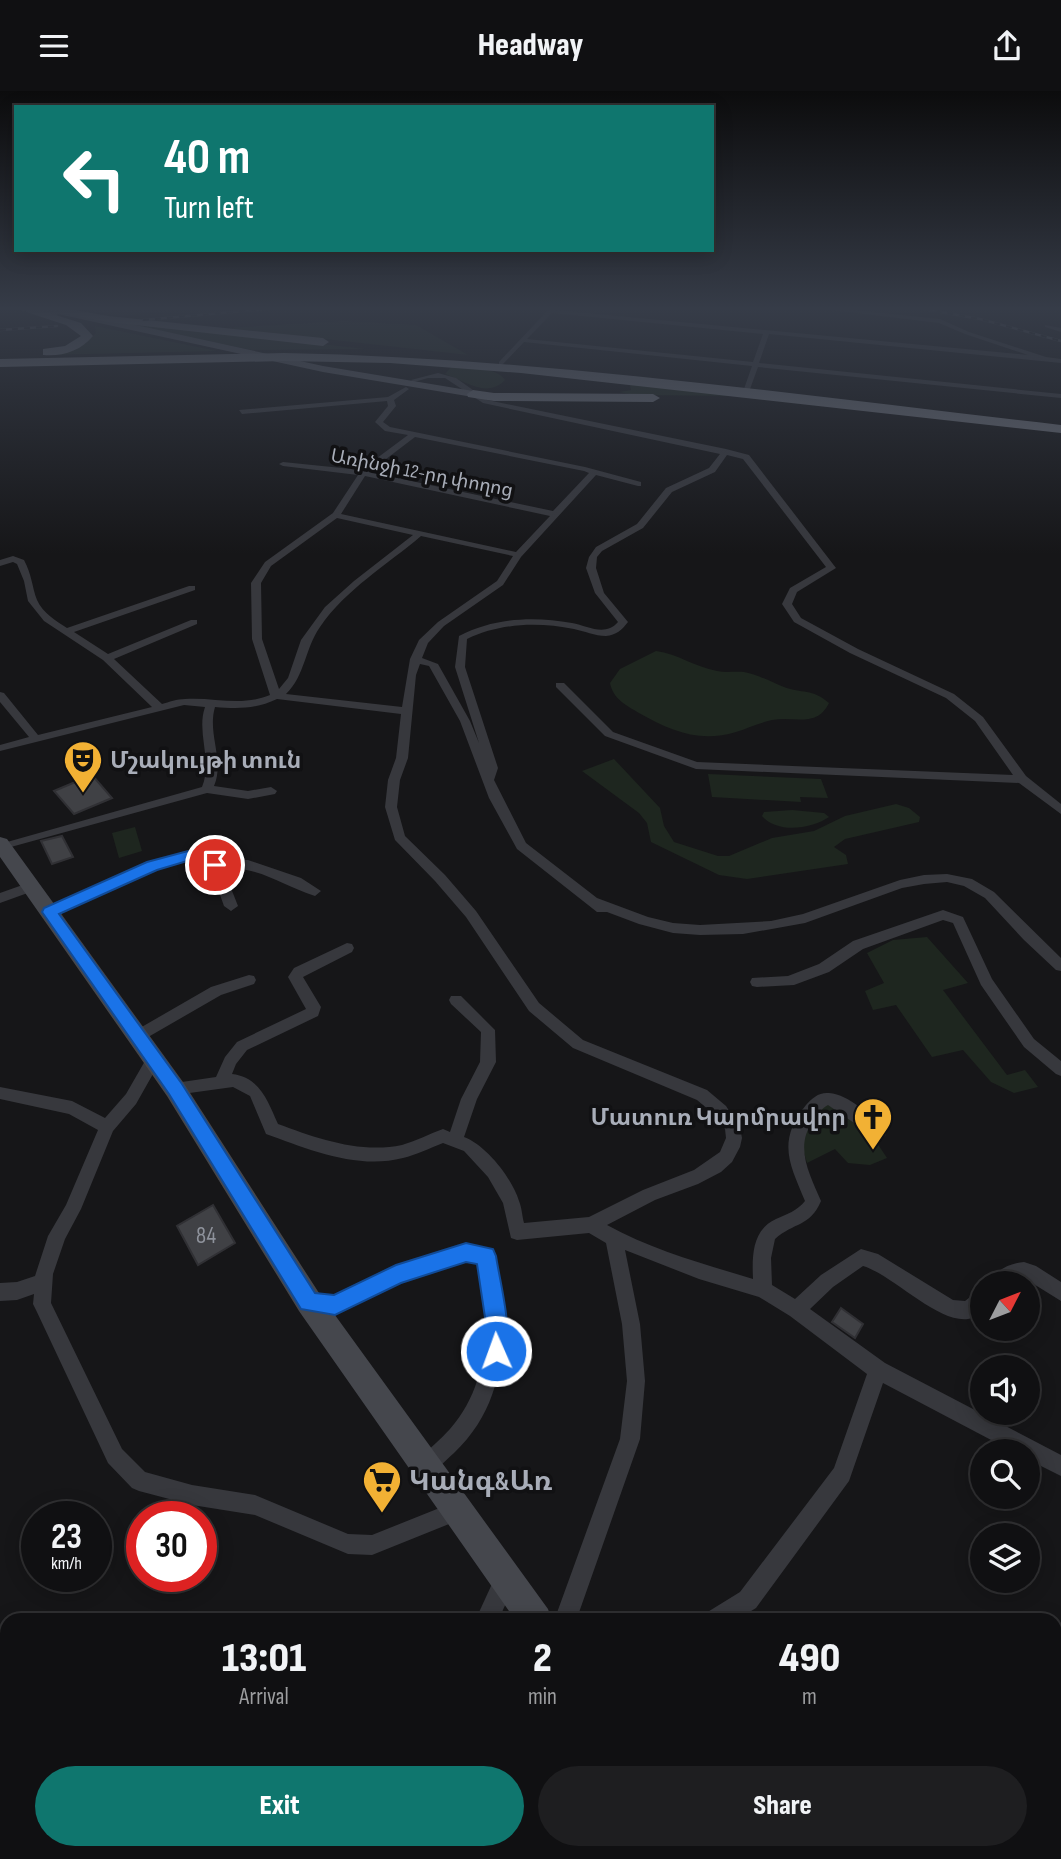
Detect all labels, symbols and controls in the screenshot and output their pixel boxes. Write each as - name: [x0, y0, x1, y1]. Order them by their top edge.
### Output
- text: Headway: [478, 26, 583, 65]
- icon: menu: [35, 27, 73, 65]
- icon: share: [988, 27, 1026, 65]
- text: 40 m: [164, 129, 250, 188]
- icon: left: [49, 133, 140, 224]
- text: Turn left: [164, 189, 254, 228]
- street label: Առինջի 12-րդ փողոց: [329, 444, 515, 502]
- theatre icon: Մշակույթի տուն: [62, 739, 104, 794]
- place label: Մշակույթի տուն: [110, 747, 301, 775]
- pin: [185, 835, 245, 895]
- icon: arrive: [196, 846, 234, 884]
- church icon: Մատուռ Կարմրավոր: [852, 1096, 894, 1151]
- place label: Մատուռ Կարմրավոր: [590, 1104, 846, 1132]
- house number: 84: [196, 1222, 216, 1250]
- north arrow: [970, 1271, 1040, 1341]
- map controls: [970, 1271, 1040, 1593]
- position arrow: [459, 1314, 533, 1388]
- button: sound: [970, 1355, 1040, 1425]
- button: search: [970, 1439, 1040, 1509]
- supermarket icon: Կանգ&Առ: [361, 1459, 403, 1514]
- place label: Կանգ&Առ: [409, 1465, 552, 1498]
- speed limit sign: 30: [126, 1501, 217, 1592]
- text: 23: [51, 1516, 82, 1559]
- button: layers: [970, 1523, 1040, 1593]
- text: km/h: [51, 1553, 82, 1574]
- text: 13:01: [222, 1633, 306, 1684]
- text: 2: [533, 1633, 552, 1684]
- text: 490: [779, 1633, 840, 1684]
- text: Arrival: [239, 1683, 289, 1711]
- text: min: [528, 1683, 557, 1711]
- text: m: [802, 1683, 817, 1711]
- button: Exit: [35, 1766, 524, 1846]
- button: Share: [538, 1766, 1027, 1846]

